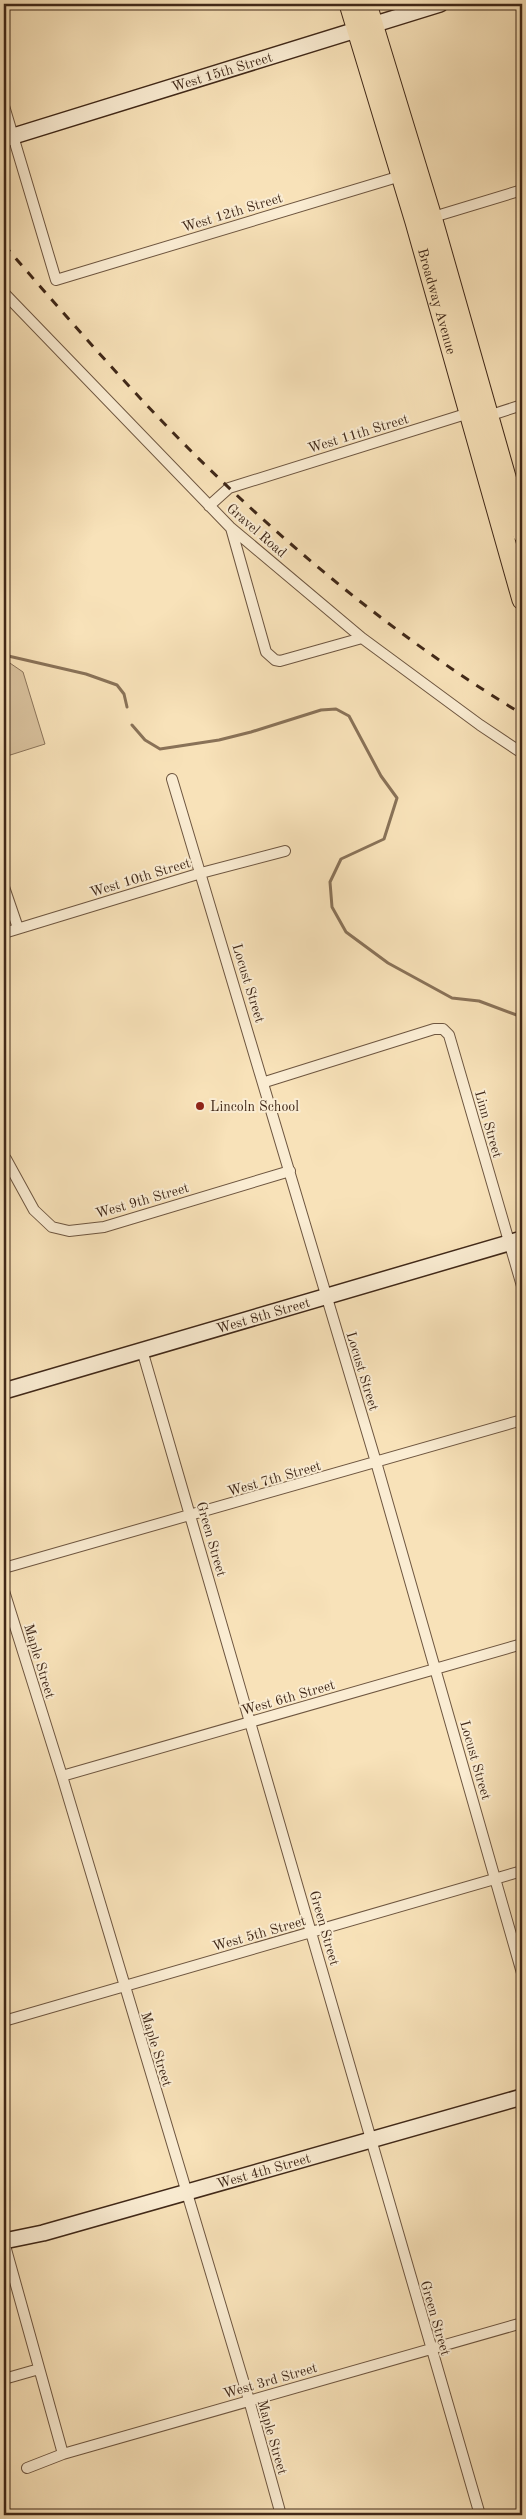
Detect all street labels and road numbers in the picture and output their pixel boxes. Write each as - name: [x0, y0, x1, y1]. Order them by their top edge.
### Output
- street label: West 15th Street: [170, 50, 274, 95]
- street label: West 12th Street: [180, 191, 284, 235]
- street label: Broadway Avenue: [415, 247, 458, 356]
- street label: West 11th Street: [306, 412, 410, 456]
- street label: Gravel Road: [224, 501, 289, 560]
- street label: West 10th Street: [88, 856, 192, 900]
- street label: Locust Street: [229, 942, 267, 1025]
- street label: Linn Street: [472, 1089, 504, 1160]
- street label: West 9th Street: [94, 1181, 191, 1221]
- street label: West 8th Street: [215, 1296, 312, 1336]
- street label: Locust Street: [343, 1330, 381, 1413]
- street label: West 7th Street: [226, 1459, 323, 1499]
- street label: Green Street: [194, 1500, 228, 1578]
- street label: Maple Street: [21, 1622, 57, 1700]
- street label: West 6th Street: [240, 1678, 337, 1718]
- street label: Locust Street: [457, 1719, 493, 1802]
- street label: Green Street: [307, 1889, 341, 1967]
- street label: West 5th Street: [211, 1914, 308, 1954]
- street label: Maple Street: [138, 2010, 174, 2088]
- street label: West 4th Street: [215, 2151, 312, 2191]
- street label: Green Street: [418, 2279, 452, 2357]
- street label: West 3rd Street: [222, 2361, 319, 2401]
- street label: Maple Street: [255, 2398, 289, 2476]

